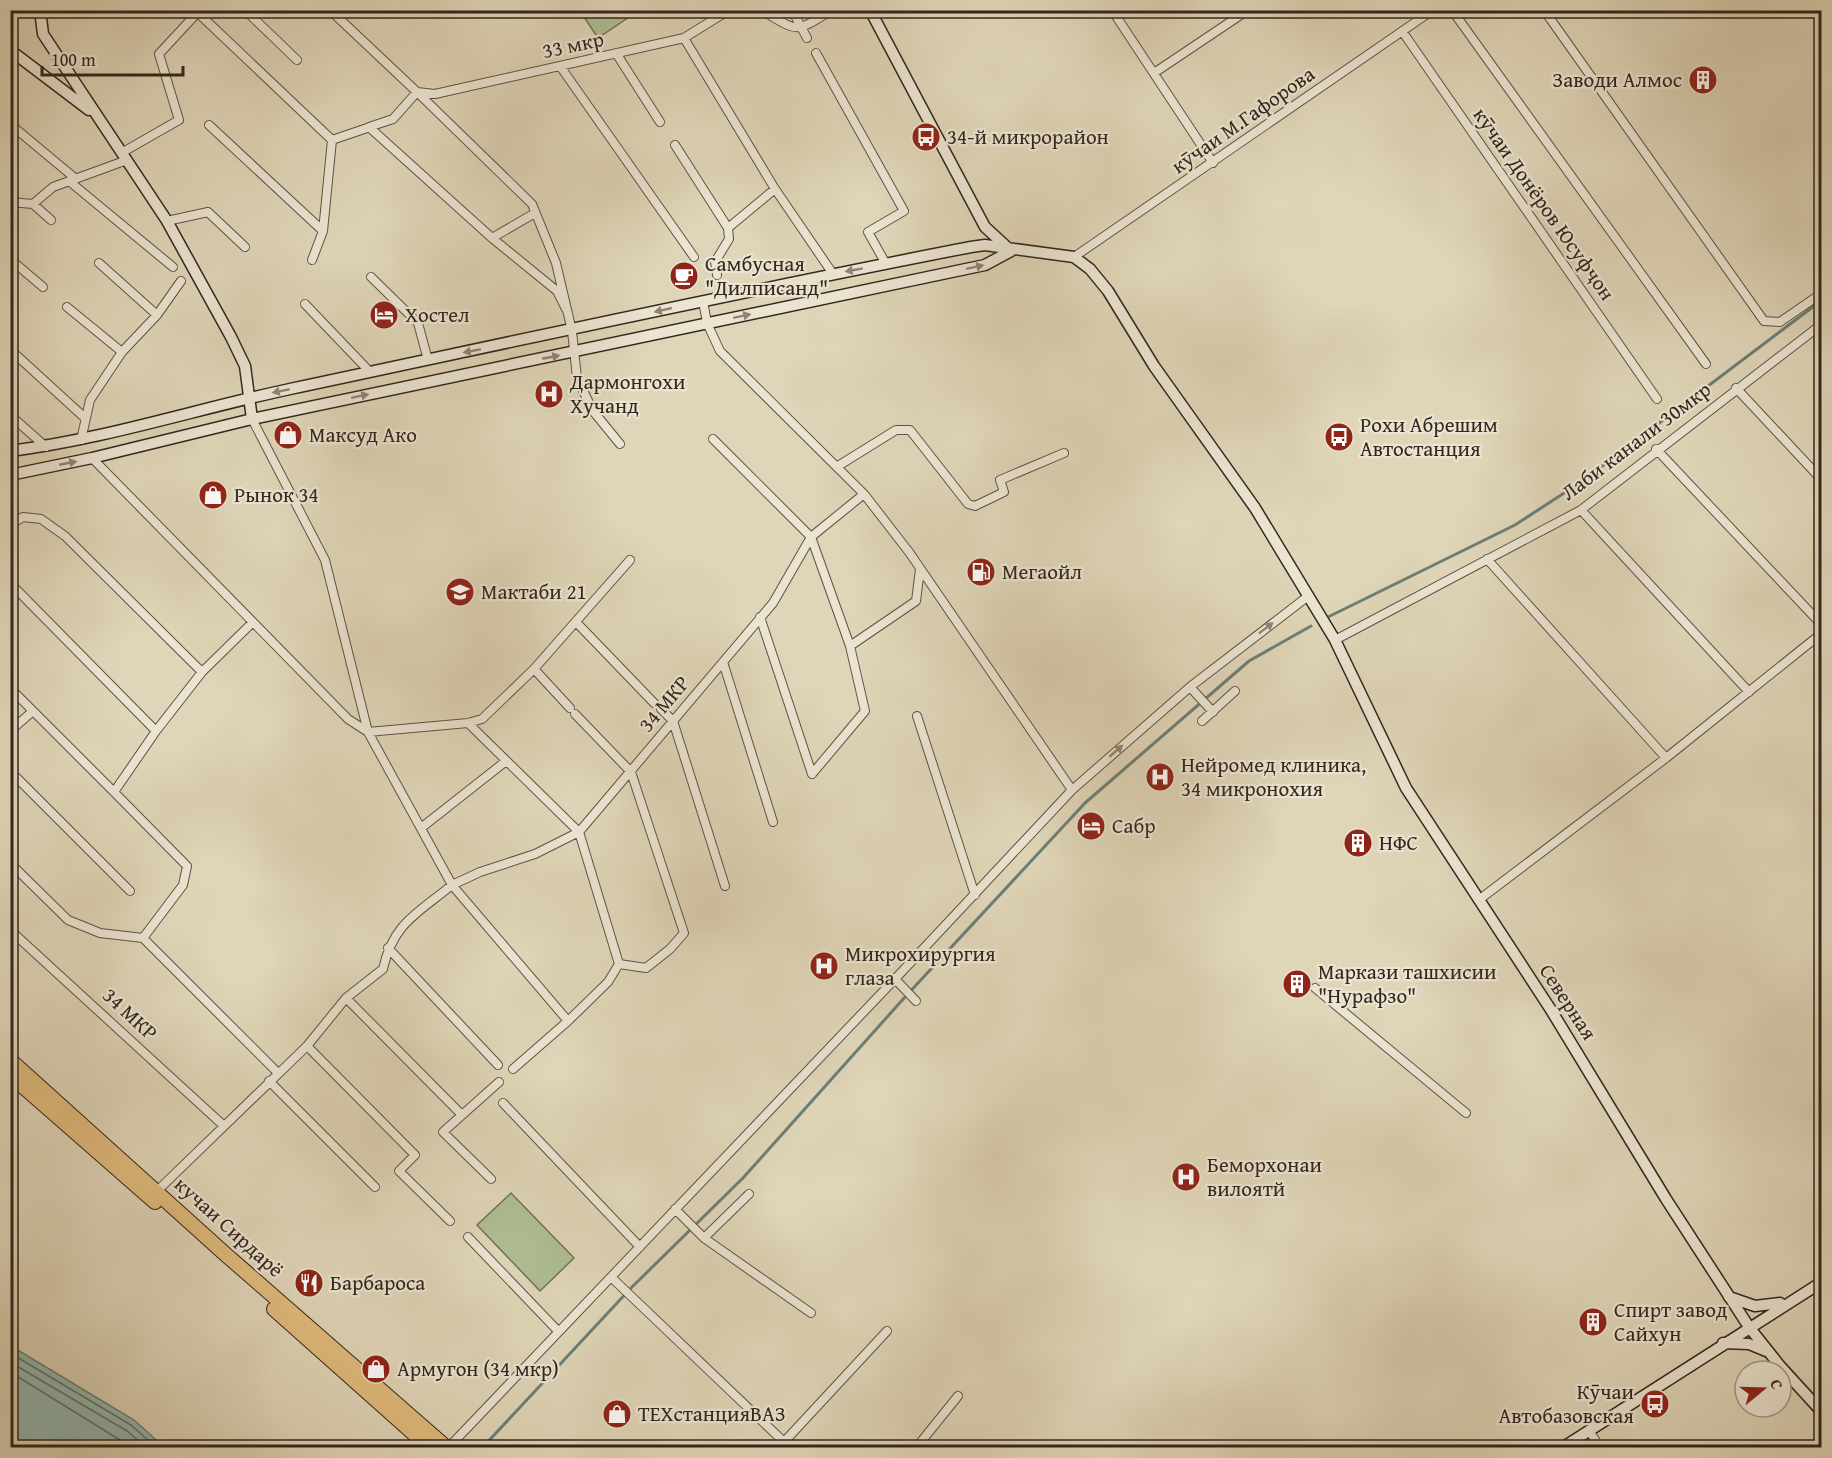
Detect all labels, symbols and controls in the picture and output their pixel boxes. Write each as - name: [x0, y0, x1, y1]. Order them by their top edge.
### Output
- street label: 33 мкр: [539, 23, 607, 66]
- scale bar: [42, 39, 183, 77]
- text: 100 m: [51, 46, 96, 73]
- street label: кӯчаи М.Гафорова: [1165, 58, 1321, 181]
- place label: Заводи Алмос: [1552, 64, 1682, 95]
- building icon: Заводи Алмос: [1687, 64, 1719, 96]
- street label: кӯчаи Донёров Юсуфҷон: [1466, 101, 1623, 307]
- bus stop icon: 34-й микрорайон: [910, 121, 942, 153]
- place label: 34-й микрорайон: [947, 121, 1109, 152]
- place label: Самбусная "Дилписанд": [705, 248, 828, 303]
- cafe icon: Самбусная "Дилписанд": [668, 260, 700, 292]
- one-way arrow: [965, 262, 984, 271]
- one-way arrow: [844, 266, 863, 275]
- hotel icon: Хостел: [368, 299, 400, 331]
- place label: Хостел: [405, 299, 470, 330]
- one-way arrow: [653, 306, 672, 316]
- one-way arrow: [732, 310, 751, 320]
- one-way arrow: [462, 347, 481, 356]
- one-way arrow: [542, 352, 561, 361]
- place label: Дармонгохи Хучанд: [569, 366, 685, 421]
- street label: Лаби канали 30мкр: [1554, 374, 1717, 507]
- hospital icon: Дармонгохи Хучанд: [533, 378, 565, 410]
- one-way arrow: [271, 387, 290, 396]
- one-way arrow: [351, 391, 370, 400]
- place label: Рохи Абрешим Автостанция: [1360, 409, 1498, 464]
- shop icon: Максуд Ако: [272, 419, 304, 451]
- place label: Максуд Ако: [309, 419, 417, 450]
- bus stop icon: Рохи Абрешим Автостанция: [1323, 421, 1355, 453]
- one-way arrow: [59, 458, 78, 467]
- shop icon: Рынок 34: [197, 479, 229, 511]
- place label: Рынок 34: [234, 479, 319, 510]
- fuel station icon: Мегаойл: [965, 556, 997, 588]
- place label: Мегаойл: [1002, 556, 1082, 587]
- school or university icon: Мактаби 21: [444, 576, 476, 608]
- place label: Мактаби 21: [481, 576, 587, 607]
- one-way arrow: [1259, 622, 1274, 634]
- street label: 34 МКР: [631, 669, 697, 739]
- one-way arrow: [1108, 745, 1123, 758]
- place label: Нейромед клиника, 34 микронохия: [1181, 749, 1366, 804]
- hospital icon: Нейромед клиника, 34 микронохия: [1144, 761, 1176, 793]
- hotel icon: Сабр: [1075, 810, 1107, 842]
- place label: Сабр: [1112, 810, 1156, 841]
- building icon: НФС: [1342, 827, 1374, 859]
- place label: НФС: [1379, 827, 1418, 858]
- place label: Микрохирургия глаза: [845, 938, 996, 993]
- hospital icon: Микрохирургия глаза: [808, 950, 840, 982]
- place label: Маркази ташхисии "Нурафзо": [1318, 956, 1497, 1011]
- street label: Северная: [1532, 957, 1605, 1046]
- building icon: Маркази ташхисии "Нурафзо": [1281, 968, 1313, 1000]
- street label: 34 МКР: [96, 980, 165, 1047]
- place label: Беморхонаи вилоятй: [1207, 1149, 1322, 1204]
- hospital icon: Беморхонаи вилоятй: [1170, 1161, 1202, 1193]
- street label: кучаи Сирдарё: [168, 1169, 291, 1284]
- restaurant icon: Барбароса: [293, 1267, 325, 1299]
- place label: Барбароса: [330, 1267, 425, 1298]
- place label: Спирт завод Сайхун: [1614, 1294, 1728, 1349]
- building icon: Спирт завод Сайхун: [1577, 1306, 1609, 1338]
- shop icon: Армугон (34 мкр): [360, 1353, 392, 1385]
- place label: Армугон (34 мкр): [397, 1353, 559, 1384]
- north arrow: [1733, 1359, 1793, 1419]
- place label: Кӯчаи Автобазовская: [1498, 1376, 1634, 1431]
- text: С: [1764, 1376, 1790, 1392]
- bus stop icon: Кӯчаи Автобазовская: [1639, 1388, 1671, 1420]
- shop icon: ТЕХстанцияВАЗ: [601, 1398, 633, 1430]
- place label: ТЕХстанцияВАЗ: [638, 1398, 786, 1429]

